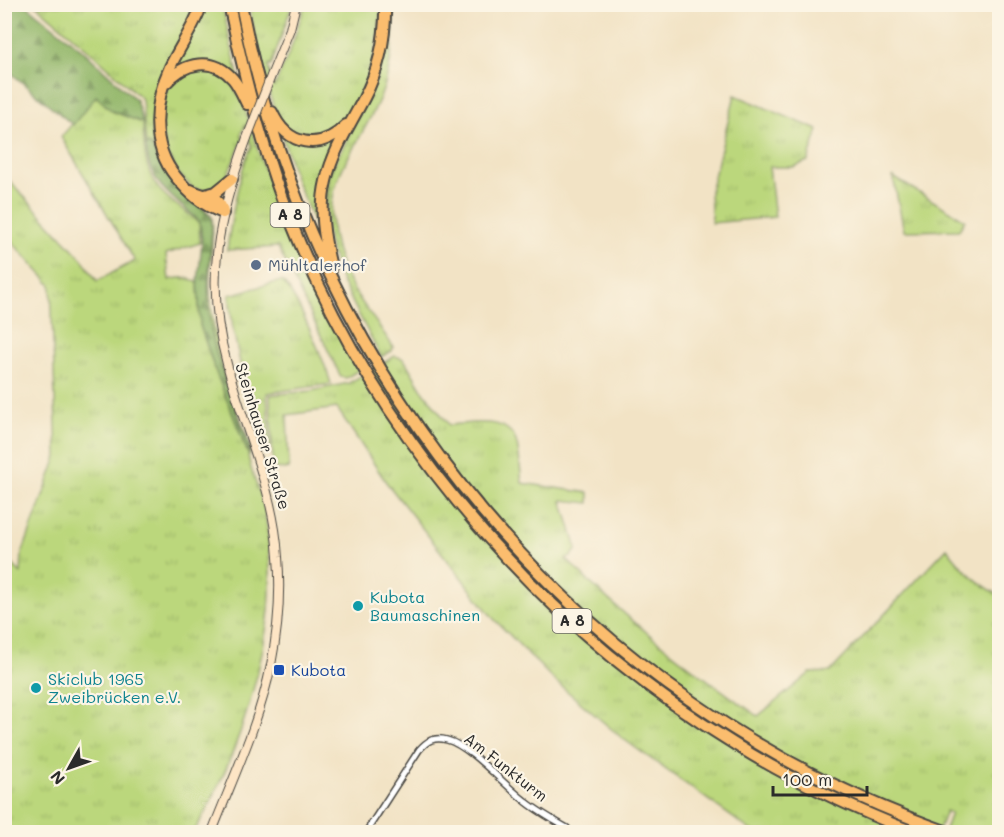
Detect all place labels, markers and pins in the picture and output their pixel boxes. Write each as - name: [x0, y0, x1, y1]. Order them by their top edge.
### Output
- place label: Mühltalerhof: [268, 254, 367, 275]
- marker: Mühltalerhof: [249, 258, 263, 272]
- place label: Kubota Baumaschinen: [370, 586, 480, 625]
- marker: Kubota Baumaschinen: [351, 599, 365, 613]
- place label: Kubota: [291, 659, 346, 680]
- marker: Kubota: [272, 663, 286, 677]
- place label: Skiclub 1965 Zweibrücken e.V.: [48, 668, 181, 707]
- marker: Skiclub 1965 Zweibrücken e.V.: [29, 681, 43, 695]

